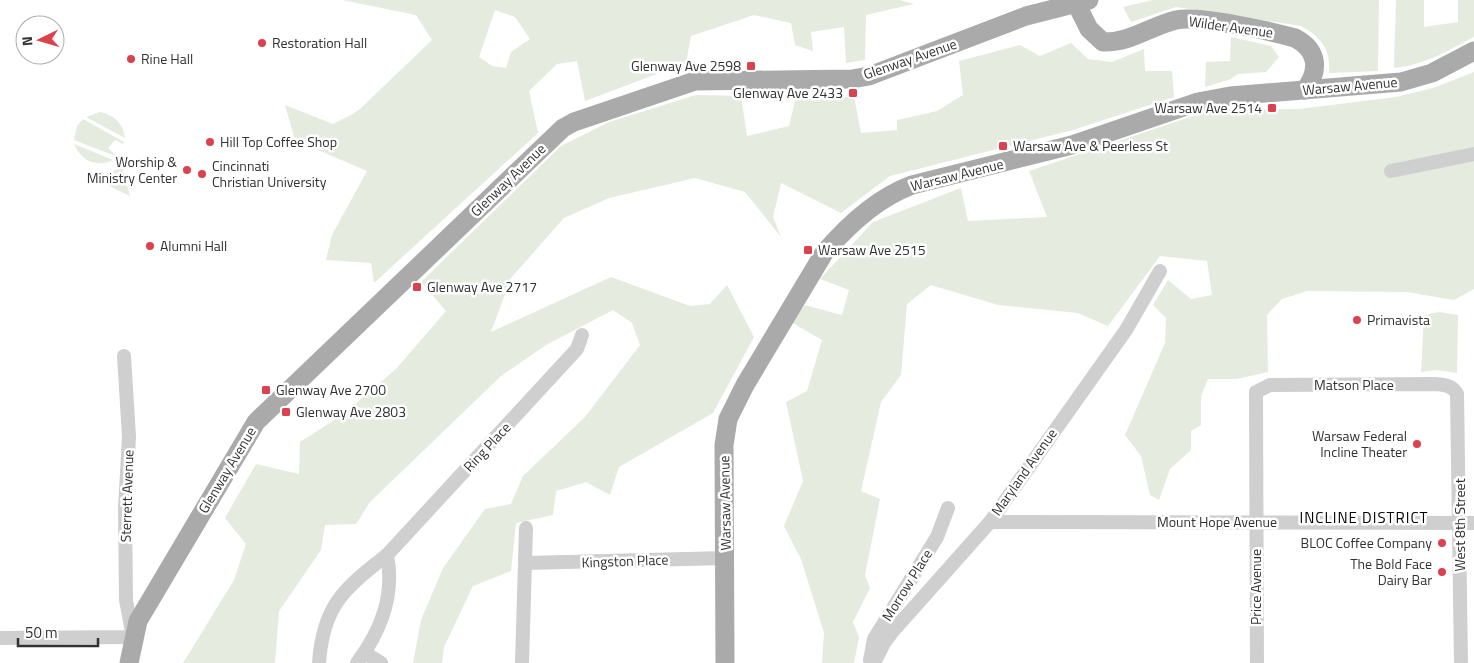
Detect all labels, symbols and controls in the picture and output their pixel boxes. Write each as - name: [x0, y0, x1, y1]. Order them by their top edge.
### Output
- street label: Wilder Avenue: [1188, 10, 1275, 43]
- north arrow: [15, 15, 65, 65]
- place label: Restoration Hall: [272, 32, 367, 53]
- street label: Glenway Avenue: [860, 33, 959, 84]
- text: N: [16, 35, 37, 47]
- marker: Restoration Hall: [256, 37, 268, 49]
- place label: Rine Hall: [141, 48, 193, 69]
- marker: Rine Hall: [125, 53, 137, 65]
- place label: Glenway Ave 2598: [631, 55, 741, 76]
- marker: Glenway Ave 2598: [745, 60, 757, 72]
- street label: Warsaw Avenue: [1302, 71, 1398, 100]
- place label: Glenway Ave 2433: [733, 82, 843, 103]
- marker: Glenway Ave 2433: [847, 87, 859, 99]
- place label: Warsaw Ave 2514: [1154, 97, 1262, 118]
- marker: Warsaw Ave 2514: [1266, 102, 1278, 114]
- place label: Hill Top Coffee Shop: [220, 131, 337, 152]
- place label: Warsaw Ave & Peerless St: [1013, 135, 1168, 156]
- marker: Hill Top Coffee Shop: [204, 136, 216, 148]
- street label: Glenway Avenue: [465, 138, 550, 221]
- marker: Warsaw Ave & Peerless St: [997, 140, 1009, 152]
- place label: Worship & Ministry Center: [87, 151, 177, 188]
- street label: Warsaw Avenue: [908, 153, 1006, 196]
- place label: Cincinnati Christian University: [212, 155, 327, 192]
- marker: Worship & Ministry Center: [181, 164, 193, 176]
- marker: Cincinnati Christian University: [196, 168, 208, 180]
- place label: Alumni Hall: [160, 235, 227, 256]
- place label: Warsaw Ave 2515: [818, 239, 926, 260]
- marker: Alumni Hall: [144, 240, 156, 252]
- marker: Warsaw Ave 2515: [802, 244, 814, 256]
- place label: Glenway Ave 2717: [427, 276, 537, 297]
- marker: Glenway Ave 2717: [411, 281, 423, 293]
- place label: Primavista: [1367, 309, 1430, 330]
- marker: Primavista: [1351, 314, 1363, 326]
- street label: Matson Place: [1314, 374, 1394, 395]
- place label: Glenway Ave 2700: [276, 379, 386, 400]
- marker: Glenway Ave 2700: [260, 384, 272, 396]
- place label: Glenway Ave 2803: [296, 401, 406, 422]
- marker: Glenway Ave 2803: [280, 406, 292, 418]
- street label: Ring Place: [458, 417, 515, 476]
- street label: Glenway Avenue: [192, 423, 261, 517]
- street label: Maryland Avenue: [986, 424, 1062, 520]
- place label: Warsaw Federal Incline Theater: [1312, 425, 1407, 462]
- marker: Warsaw Federal Incline Theater: [1411, 438, 1423, 450]
- street label: Sterrett Avenue: [114, 449, 139, 543]
- street label: Warsaw Avenue: [713, 455, 736, 551]
- street label: West 8th Street: [1449, 478, 1470, 572]
- district label: INCLINE DISTRICT: [1300, 506, 1428, 529]
- street label: Mount Hope Avenue: [1157, 511, 1277, 532]
- place label: BLOC Coffee Company: [1301, 532, 1432, 553]
- marker: BLOC Coffee Company: [1436, 537, 1448, 549]
- street label: Morrow Place: [876, 545, 937, 625]
- street label: Kingston Place: [581, 548, 669, 573]
- street label: Price Avenue: [1245, 549, 1266, 625]
- place label: The Bold Face Dairy Bar: [1350, 553, 1432, 590]
- marker: The Bold Face Dairy Bar: [1436, 566, 1448, 578]
- scale bar: [18, 616, 98, 648]
- text: 50 m: [25, 621, 58, 644]

